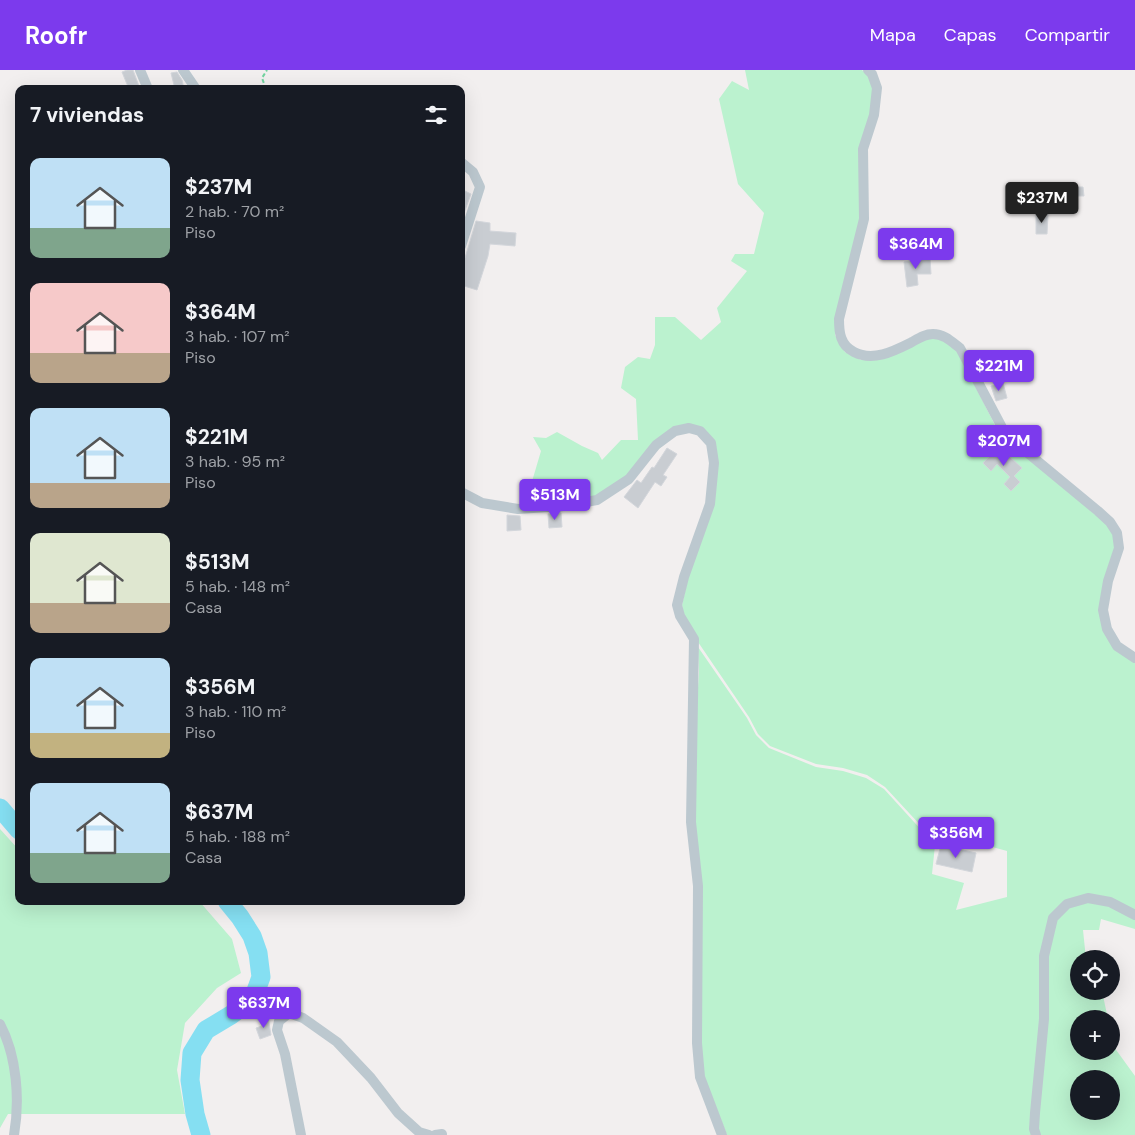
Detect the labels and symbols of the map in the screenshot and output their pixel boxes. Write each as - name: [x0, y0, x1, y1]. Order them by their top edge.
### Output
- pin: $237M: [1007, 182, 1077, 224]
- pin: $364M: [881, 228, 951, 270]
- pin: $221M: [964, 350, 1034, 392]
- pin: $207M: [969, 424, 1039, 467]
- pin: $513M: [520, 478, 590, 521]
- pin: $356M: [921, 816, 991, 859]
- pin: $637M: [229, 986, 299, 1029]

